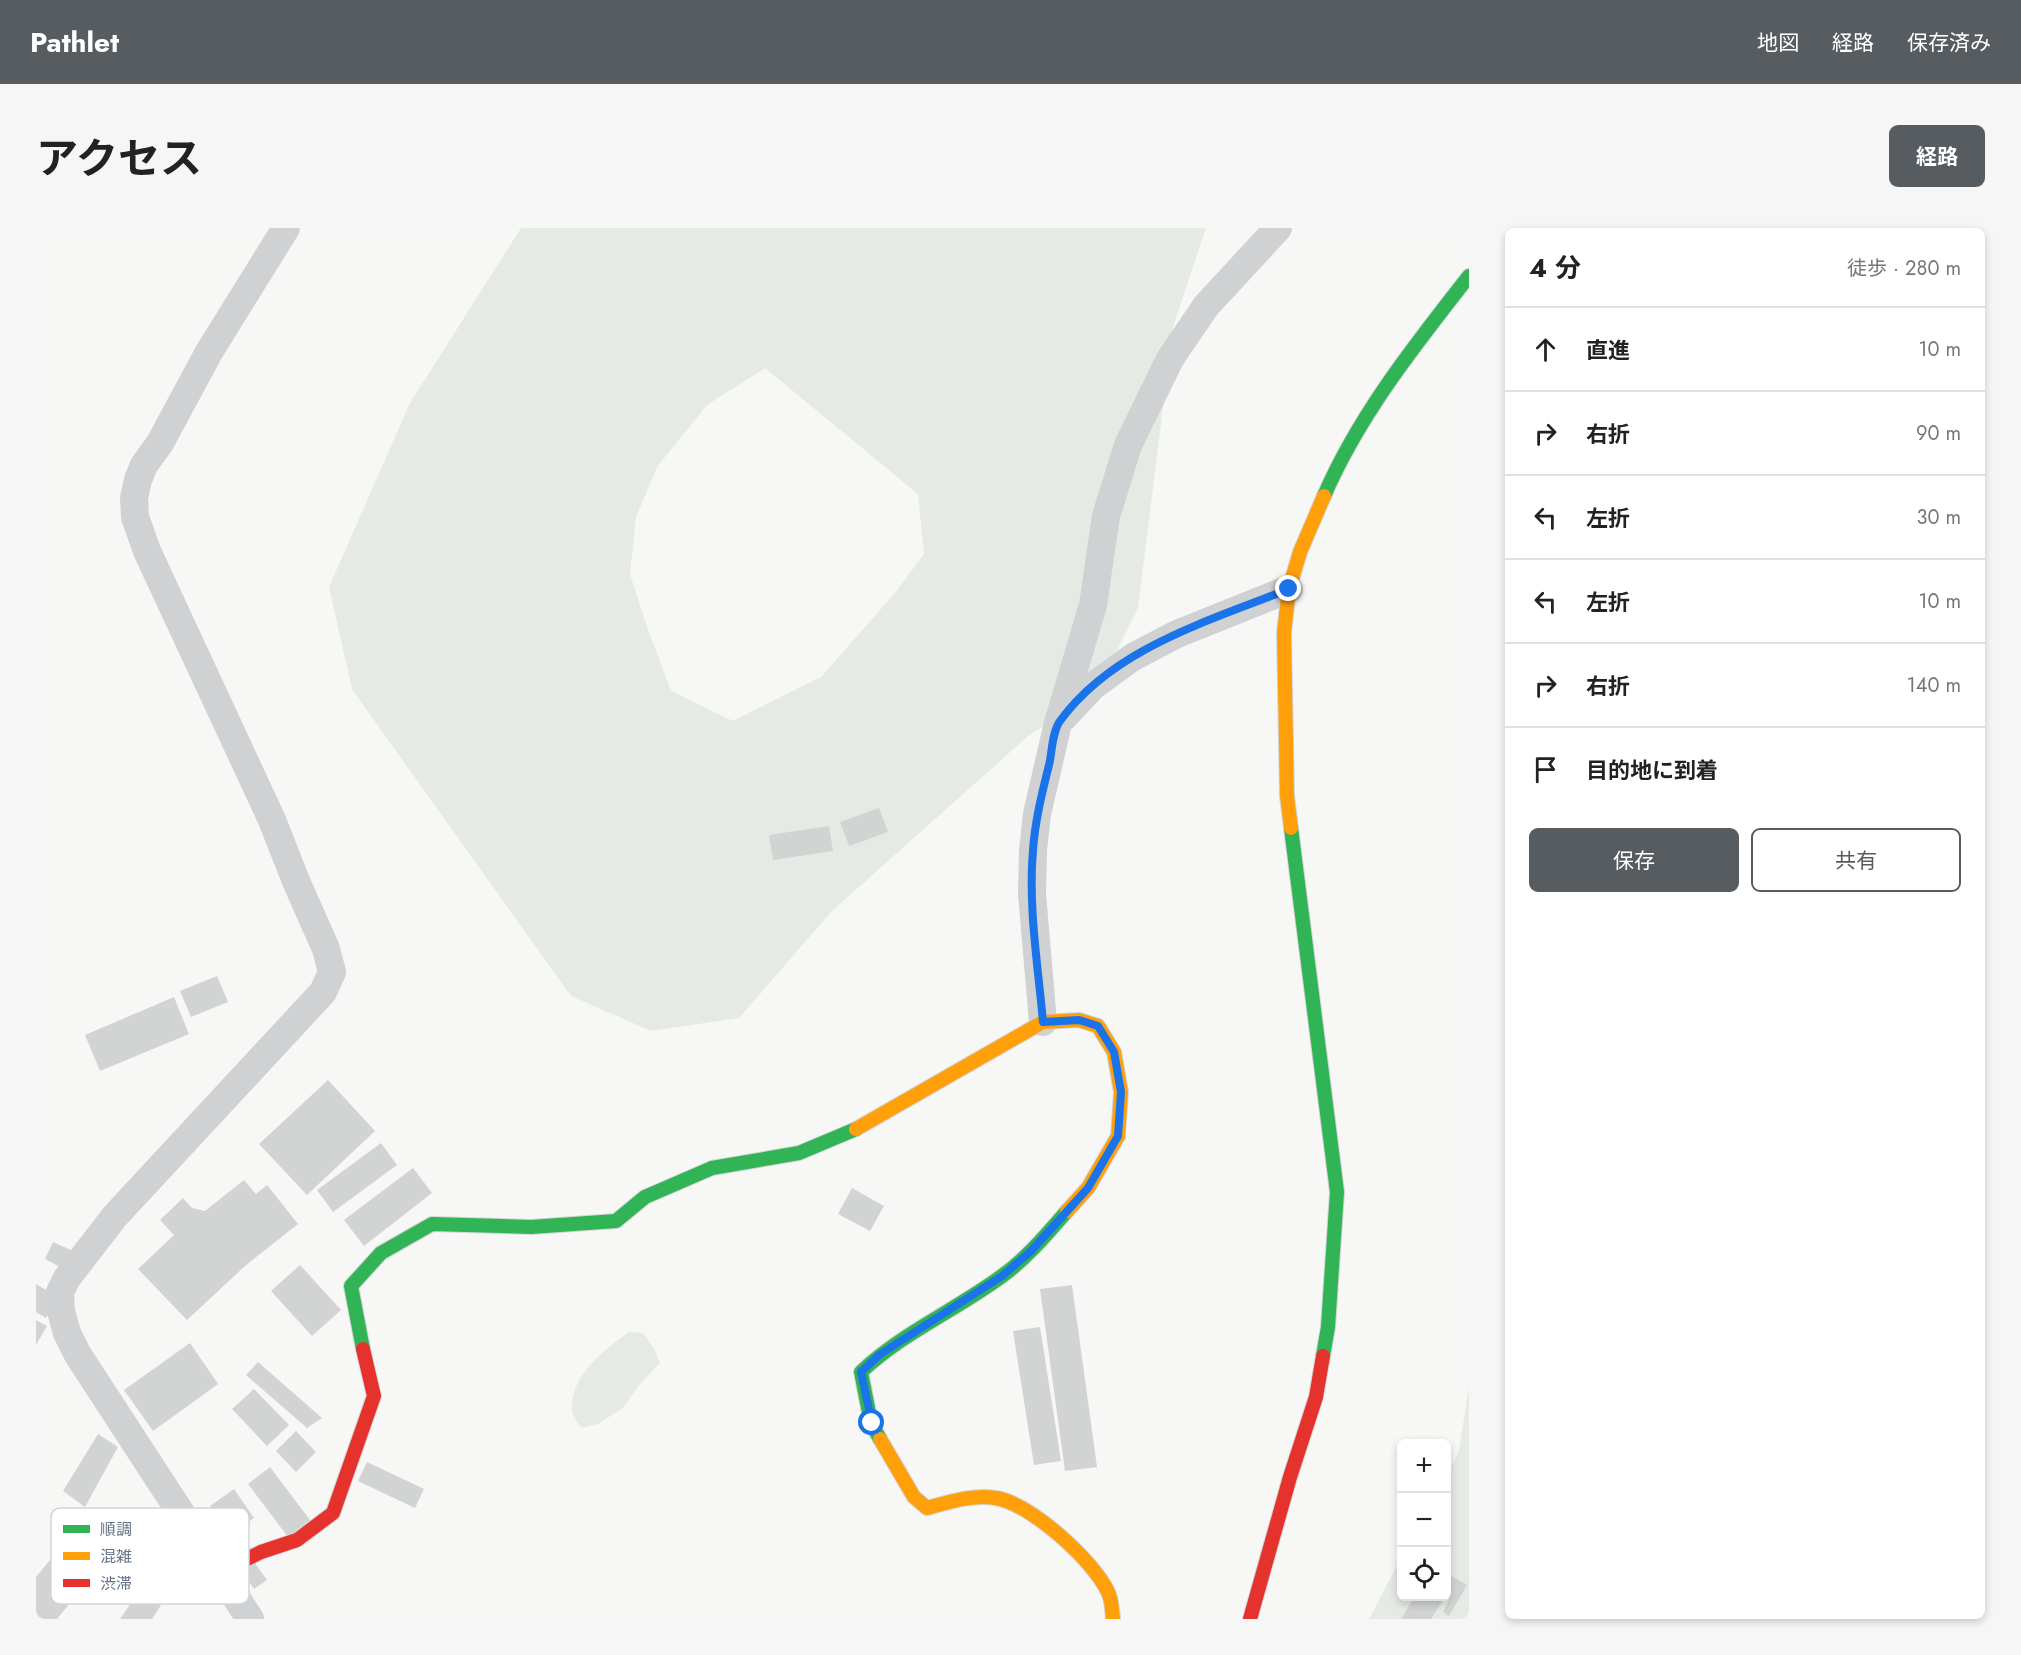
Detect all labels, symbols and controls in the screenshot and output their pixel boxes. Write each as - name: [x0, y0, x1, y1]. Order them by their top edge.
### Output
- text: Pathlet: [30, 22, 119, 63]
- text: 地図: [1757, 28, 1799, 58]
- text: 経路: [1832, 28, 1874, 58]
- text: 保存済み: [1907, 28, 1991, 58]
- button: 経路: [1889, 125, 1985, 187]
- text: アクセス: [36, 128, 202, 189]
- text: 4 分: [1529, 249, 1581, 287]
- text: 徒歩 · 280 m: [1847, 254, 1961, 283]
- icon: ahead: [1529, 333, 1562, 366]
- text: 直進: [1586, 334, 1630, 366]
- text: 10 m: [1918, 335, 1961, 364]
- icon: right: [1529, 417, 1562, 450]
- text: 右折: [1586, 418, 1630, 450]
- text: 90 m: [1916, 419, 1961, 448]
- icon: left: [1529, 501, 1562, 534]
- text: 左折: [1586, 502, 1630, 534]
- text: 30 m: [1916, 503, 1961, 532]
- route end: [1275, 575, 1301, 601]
- icon: left: [1529, 585, 1562, 618]
- text: 左折: [1586, 586, 1630, 618]
- text: 10 m: [1918, 587, 1961, 616]
- icon: right: [1529, 669, 1562, 702]
- text: 右折: [1586, 670, 1630, 702]
- text: 140 m: [1907, 671, 1961, 700]
- icon: arrive: [1529, 753, 1562, 786]
- text: 目的地に到着: [1586, 754, 1718, 786]
- button: 保存: [1529, 828, 1739, 892]
- button: 共有: [1751, 828, 1961, 892]
- route start: [858, 1409, 884, 1435]
- map controls: [1397, 1439, 1451, 1601]
- button: +: [1397, 1439, 1451, 1493]
- button: −: [1397, 1493, 1451, 1547]
- legend: [51, 1508, 249, 1604]
- text: 順調: [100, 1518, 132, 1541]
- text: 混雑: [100, 1545, 132, 1568]
- button: locate: [1397, 1547, 1451, 1601]
- text: 渋滞: [100, 1572, 132, 1595]

